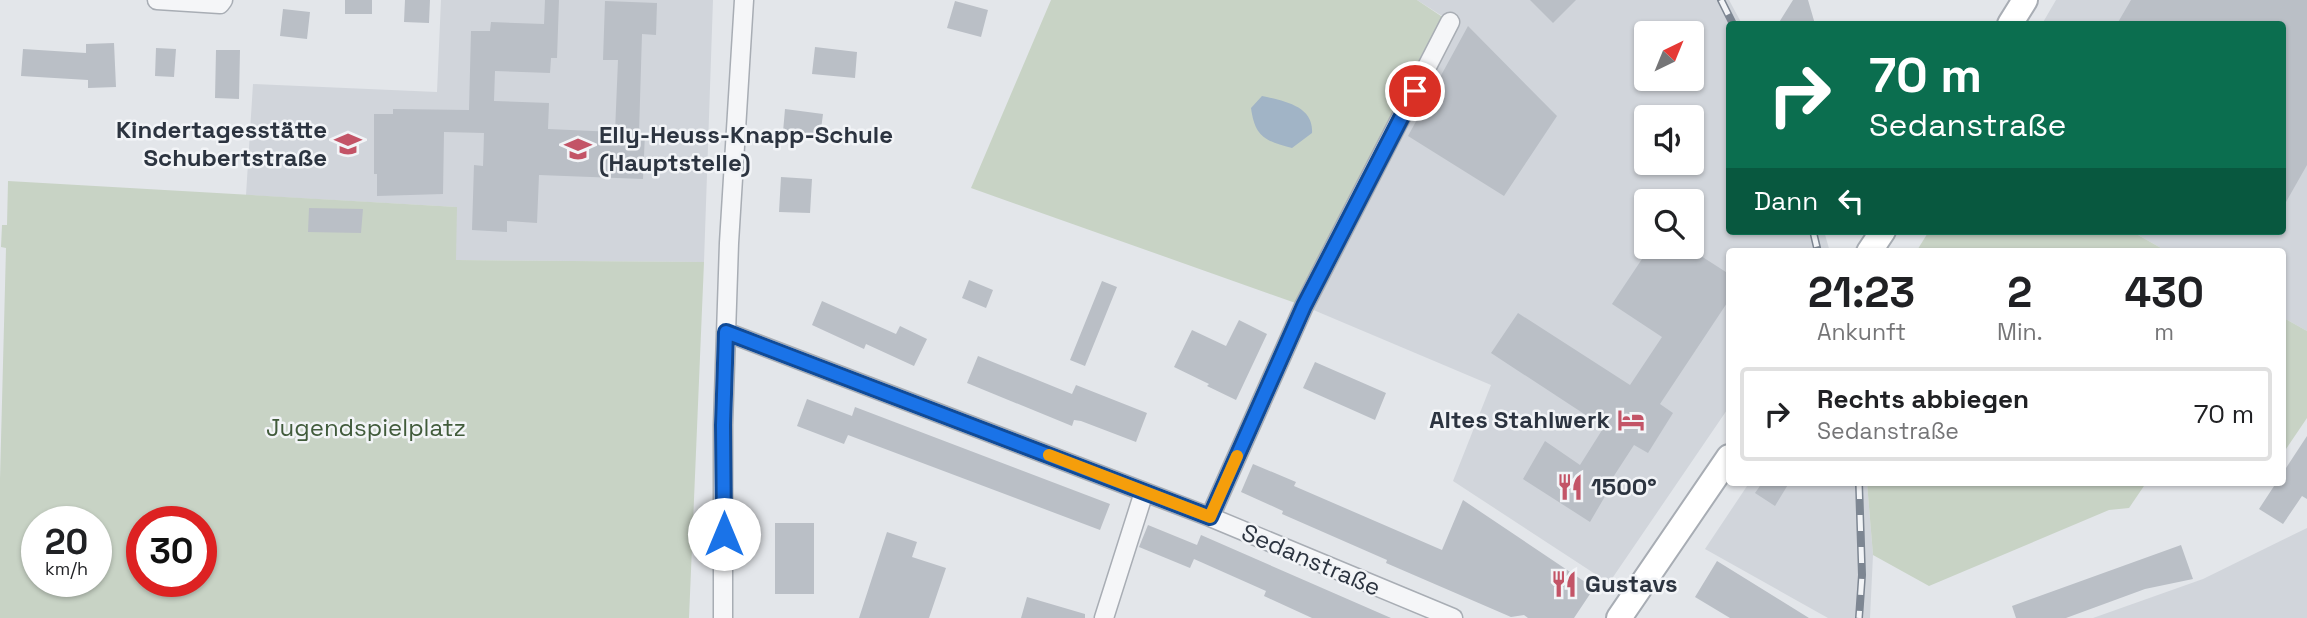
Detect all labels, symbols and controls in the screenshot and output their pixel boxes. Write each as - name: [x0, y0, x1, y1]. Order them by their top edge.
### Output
- north arrow: [1634, 21, 1704, 91]
- map controls: [1634, 21, 1704, 259]
- text: 70 m: [1869, 44, 1982, 106]
- icon: right: [1754, 49, 1845, 140]
- pin: [1385, 61, 1445, 121]
- icon: arrive: [1396, 72, 1434, 110]
- button: sound: [1634, 105, 1704, 175]
- text: Sedanstraße: [1869, 105, 2066, 145]
- place label: Kindertagesstätte Schubertstraße: [116, 114, 327, 173]
- place label: Elly-Heuss-Knapp-Schule (Hauptstelle): [599, 119, 893, 178]
- school or university icon: Kindertagesstätte Schubertstraße: [333, 129, 363, 159]
- school or university icon: Elly-Heuss-Knapp-Schule (Hauptstelle): [563, 134, 593, 164]
- icon: left: [1832, 182, 1870, 220]
- text: Dann: [1754, 184, 1818, 218]
- button: search: [1634, 189, 1704, 259]
- text: 21:23: [1808, 266, 1915, 319]
- text: 2: [2007, 266, 2032, 319]
- text: 430: [2124, 266, 2204, 319]
- text: Ankunft: [1817, 317, 1906, 347]
- text: Min.: [1997, 317, 2042, 347]
- text: m: [2154, 317, 2174, 347]
- text: Rechts abbiegen: [1817, 382, 2029, 416]
- icon: right: [1758, 395, 1796, 433]
- text: 70 m: [2194, 397, 2254, 431]
- place label: Altes Stahlwerk: [1429, 404, 1610, 435]
- hotel icon: Altes Stahlwerk: [1616, 405, 1646, 435]
- park label: Jugendspielplatz: [266, 412, 466, 443]
- text: Sedanstraße: [1817, 416, 1959, 446]
- place label: 1500°: [1591, 471, 1657, 502]
- restaurant icon: 1500°: [1555, 472, 1585, 502]
- position arrow: [687, 497, 761, 571]
- speed limit sign: 30: [126, 506, 217, 597]
- street label: Sedanstraße: [1237, 516, 1385, 603]
- text: 20: [45, 520, 88, 564]
- text: km/h: [45, 557, 88, 580]
- place label: Gustavs: [1585, 568, 1678, 599]
- restaurant icon: Gustavs: [1549, 569, 1579, 599]

